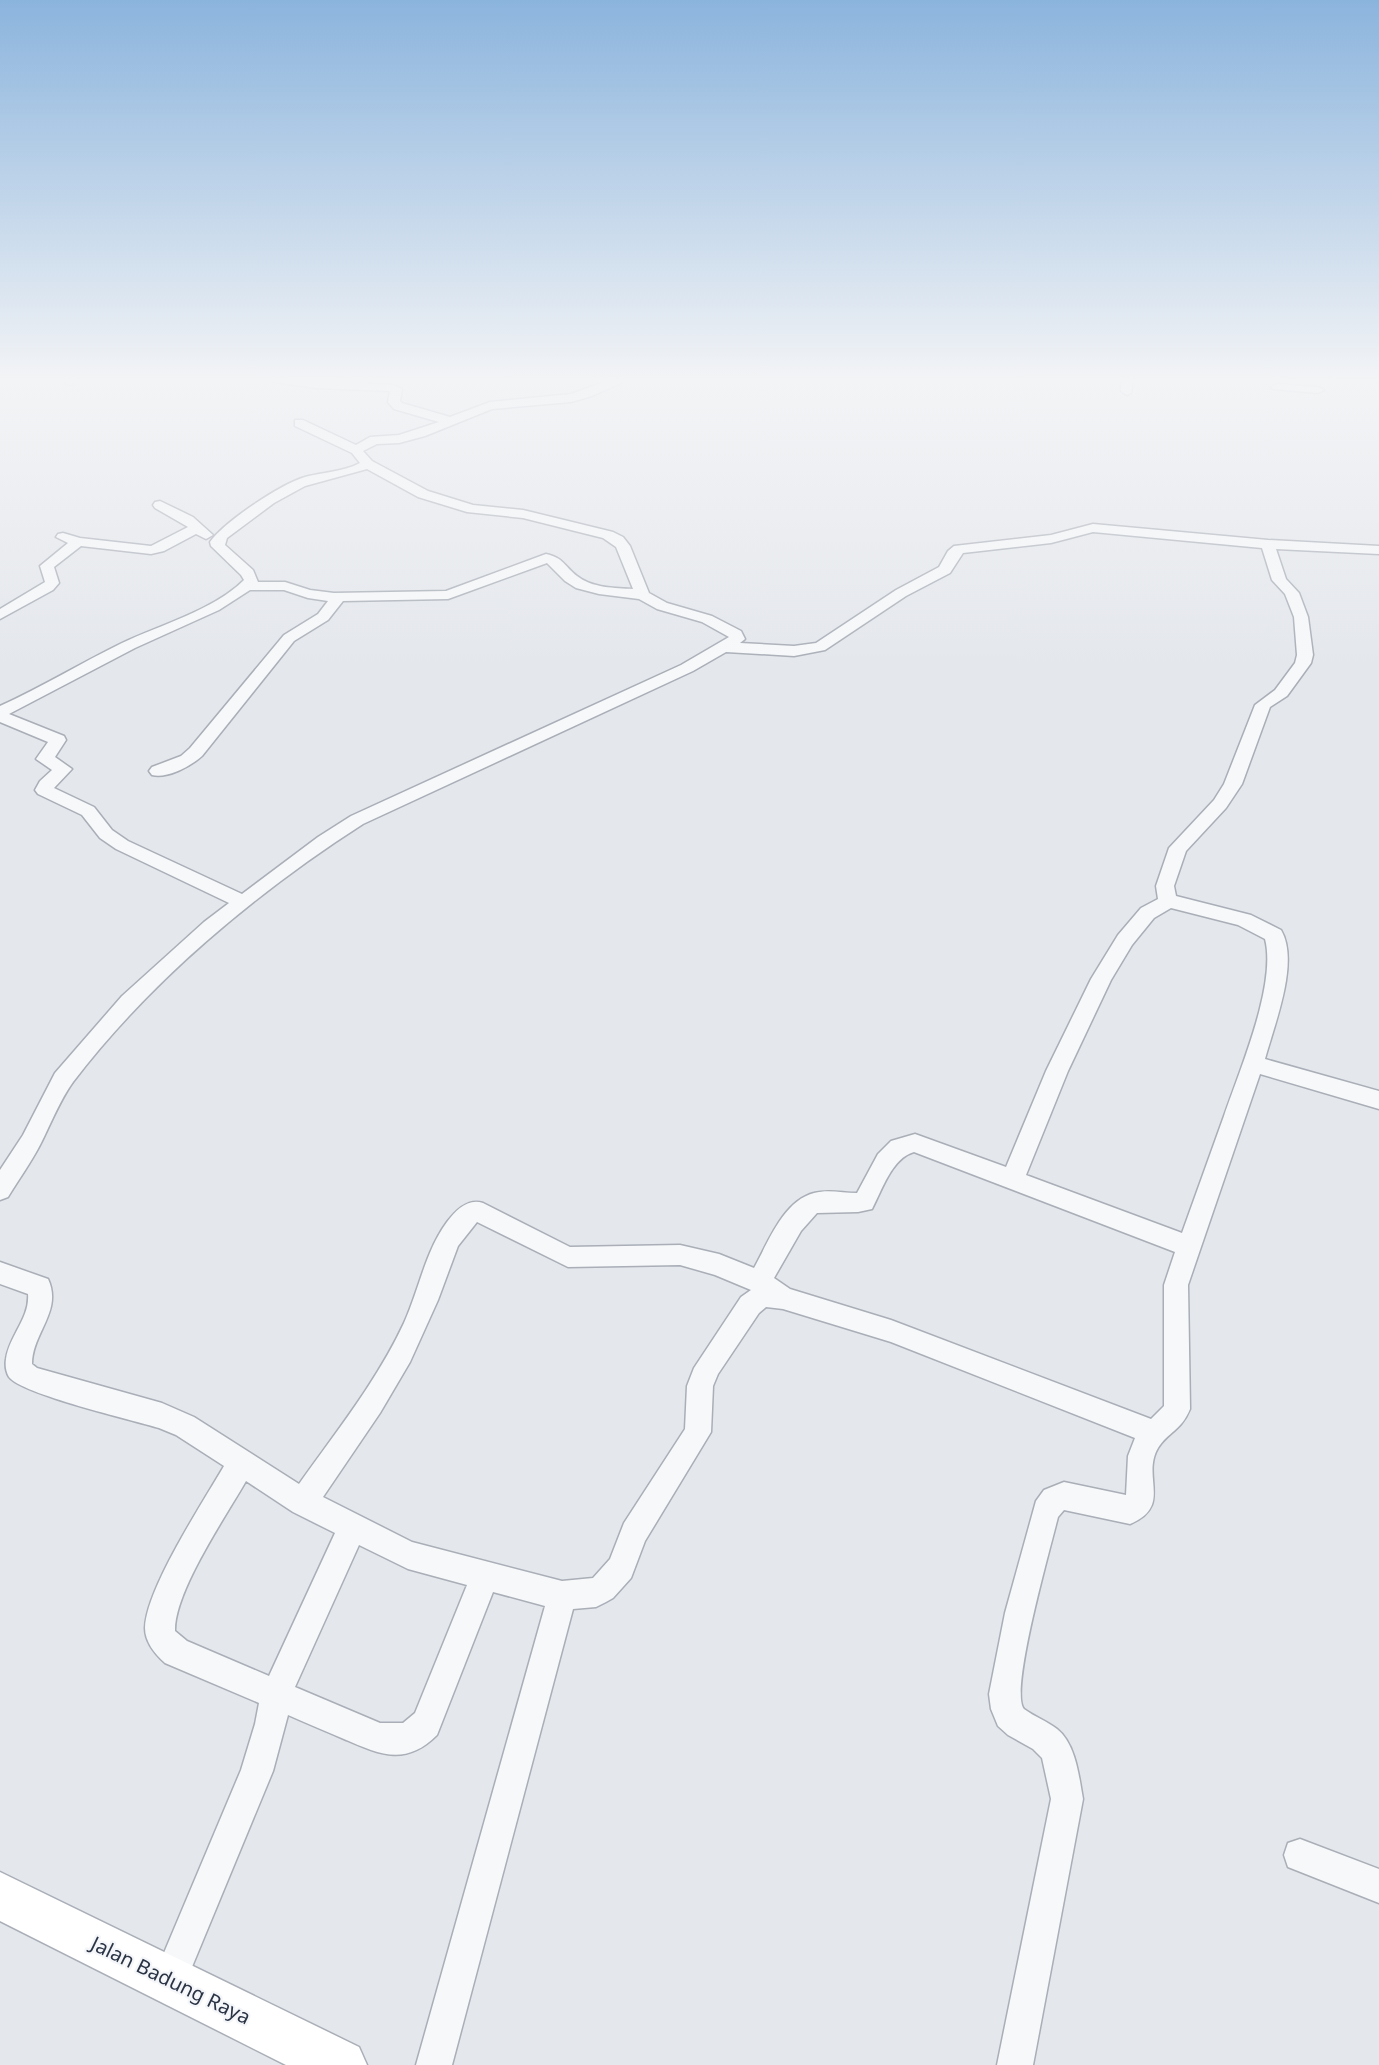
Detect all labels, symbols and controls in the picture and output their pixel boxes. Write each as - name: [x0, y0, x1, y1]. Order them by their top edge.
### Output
- street label: Jalan Badung Raya: [85, 1929, 255, 2030]

